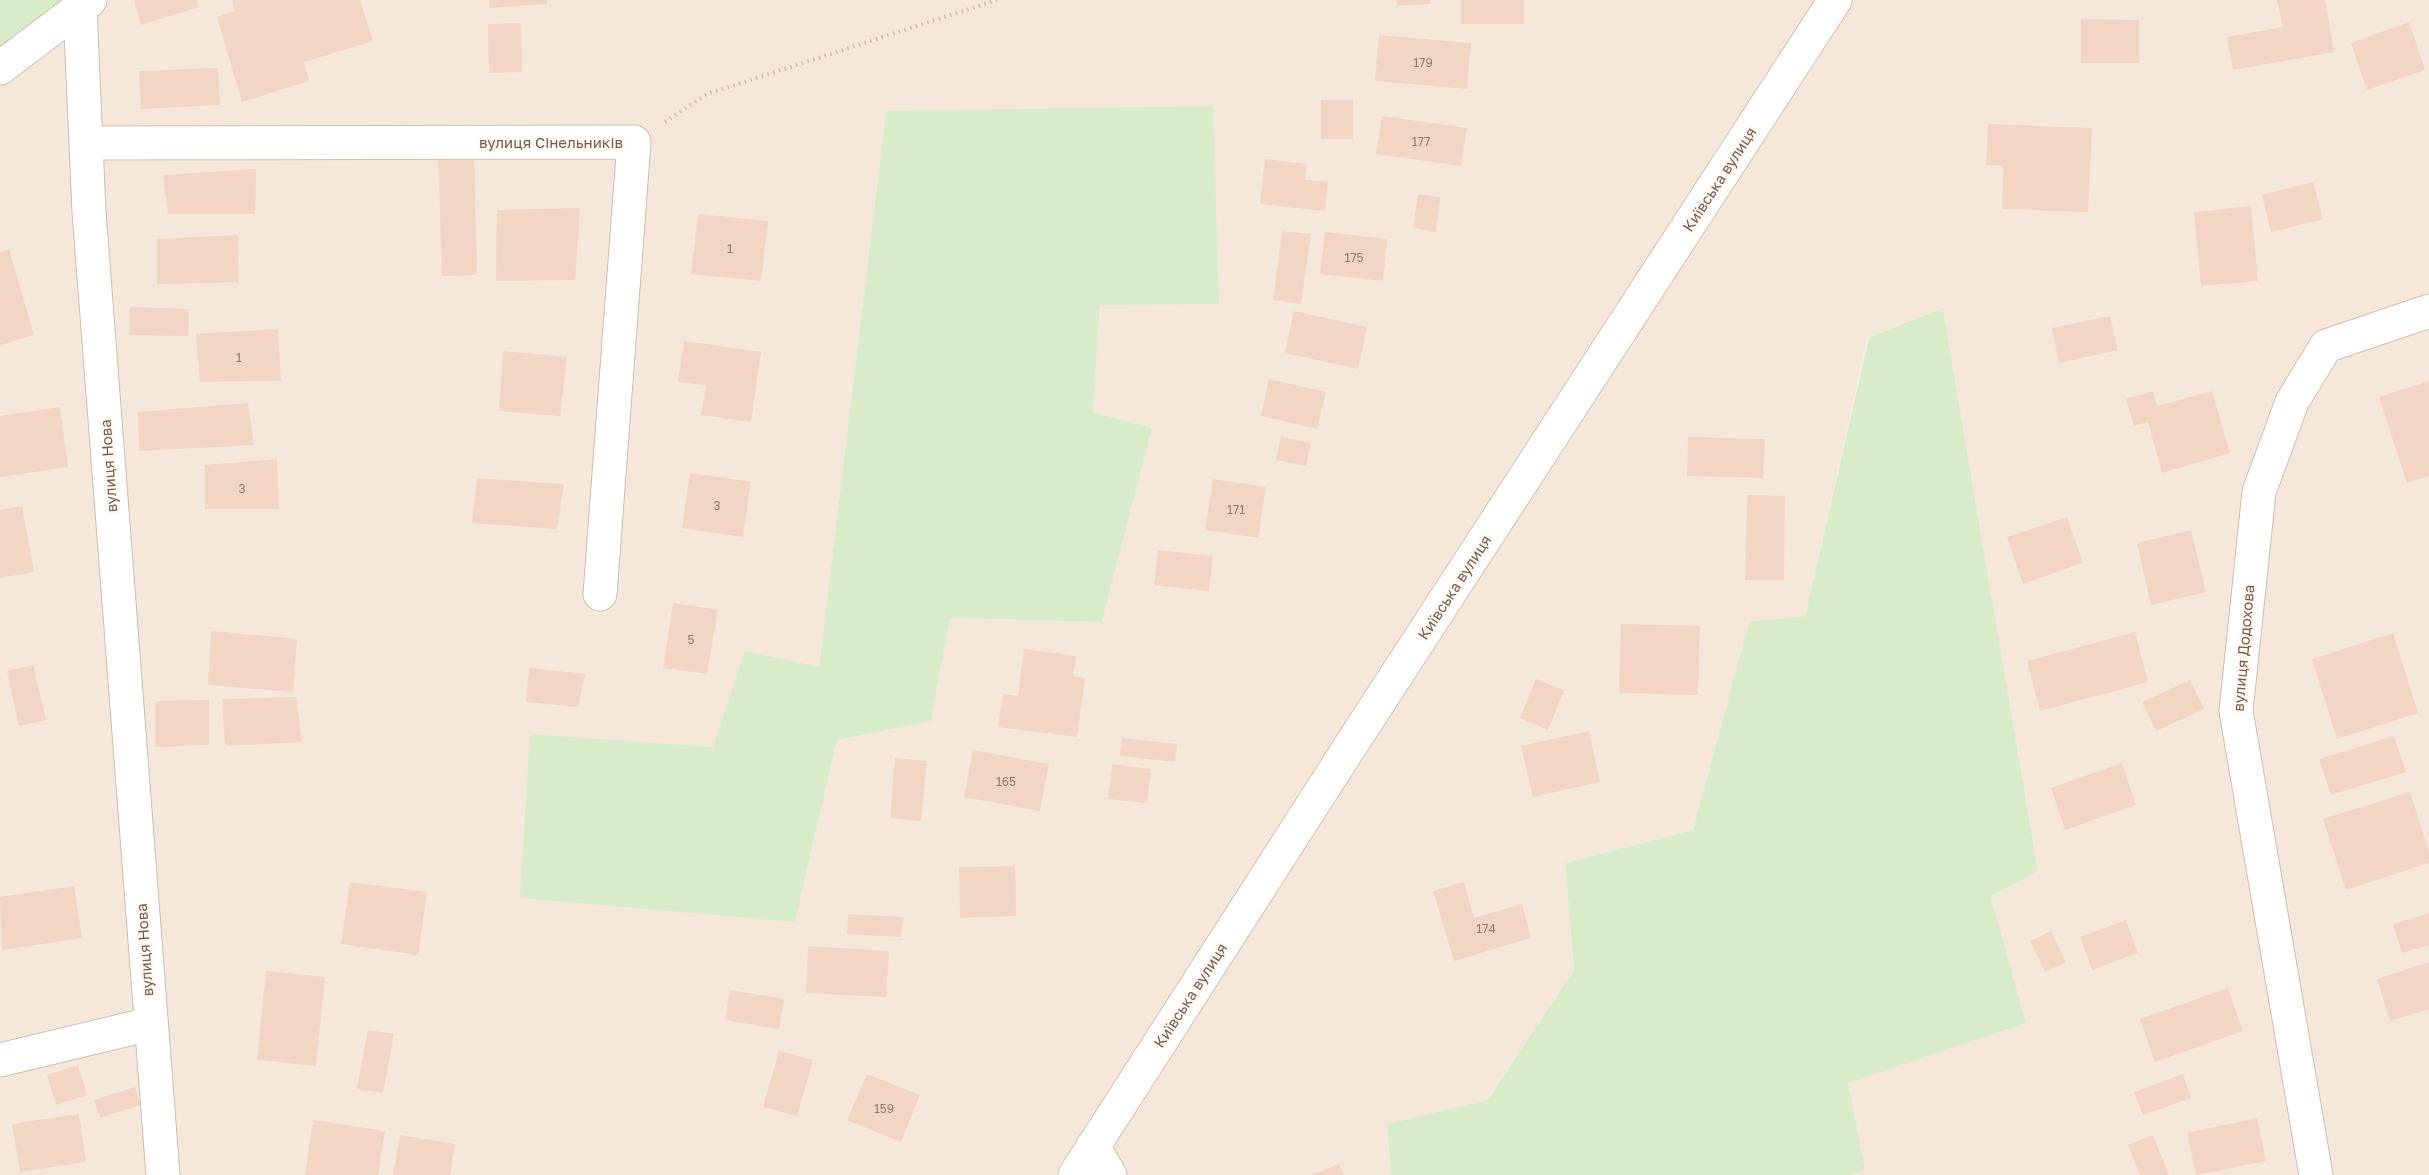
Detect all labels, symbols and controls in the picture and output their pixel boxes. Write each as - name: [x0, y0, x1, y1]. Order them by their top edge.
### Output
- house number: 179: [1413, 55, 1433, 70]
- street label: Київська вулиця: [1678, 123, 1760, 235]
- street label: вулиця Сінельників: [479, 133, 623, 151]
- house number: 177: [1412, 134, 1430, 149]
- house number: 1: [727, 241, 733, 256]
- house number: 175: [1344, 250, 1364, 265]
- house number: 1: [236, 350, 242, 365]
- street label: вулиця Нова: [96, 419, 120, 513]
- house number: 3: [238, 481, 246, 496]
- house number: 3: [713, 498, 721, 513]
- house number: 171: [1227, 502, 1245, 517]
- street label: Київська вулиця: [1413, 531, 1495, 643]
- street label: вулиця Додохова: [2228, 584, 2258, 712]
- house number: 5: [688, 632, 695, 647]
- house number: 165: [996, 774, 1016, 789]
- street label: вулиця Нова: [132, 903, 156, 997]
- house number: 174: [1476, 921, 1496, 936]
- street label: Київська вулиця: [1149, 939, 1231, 1051]
- house number: 159: [874, 1101, 894, 1116]

